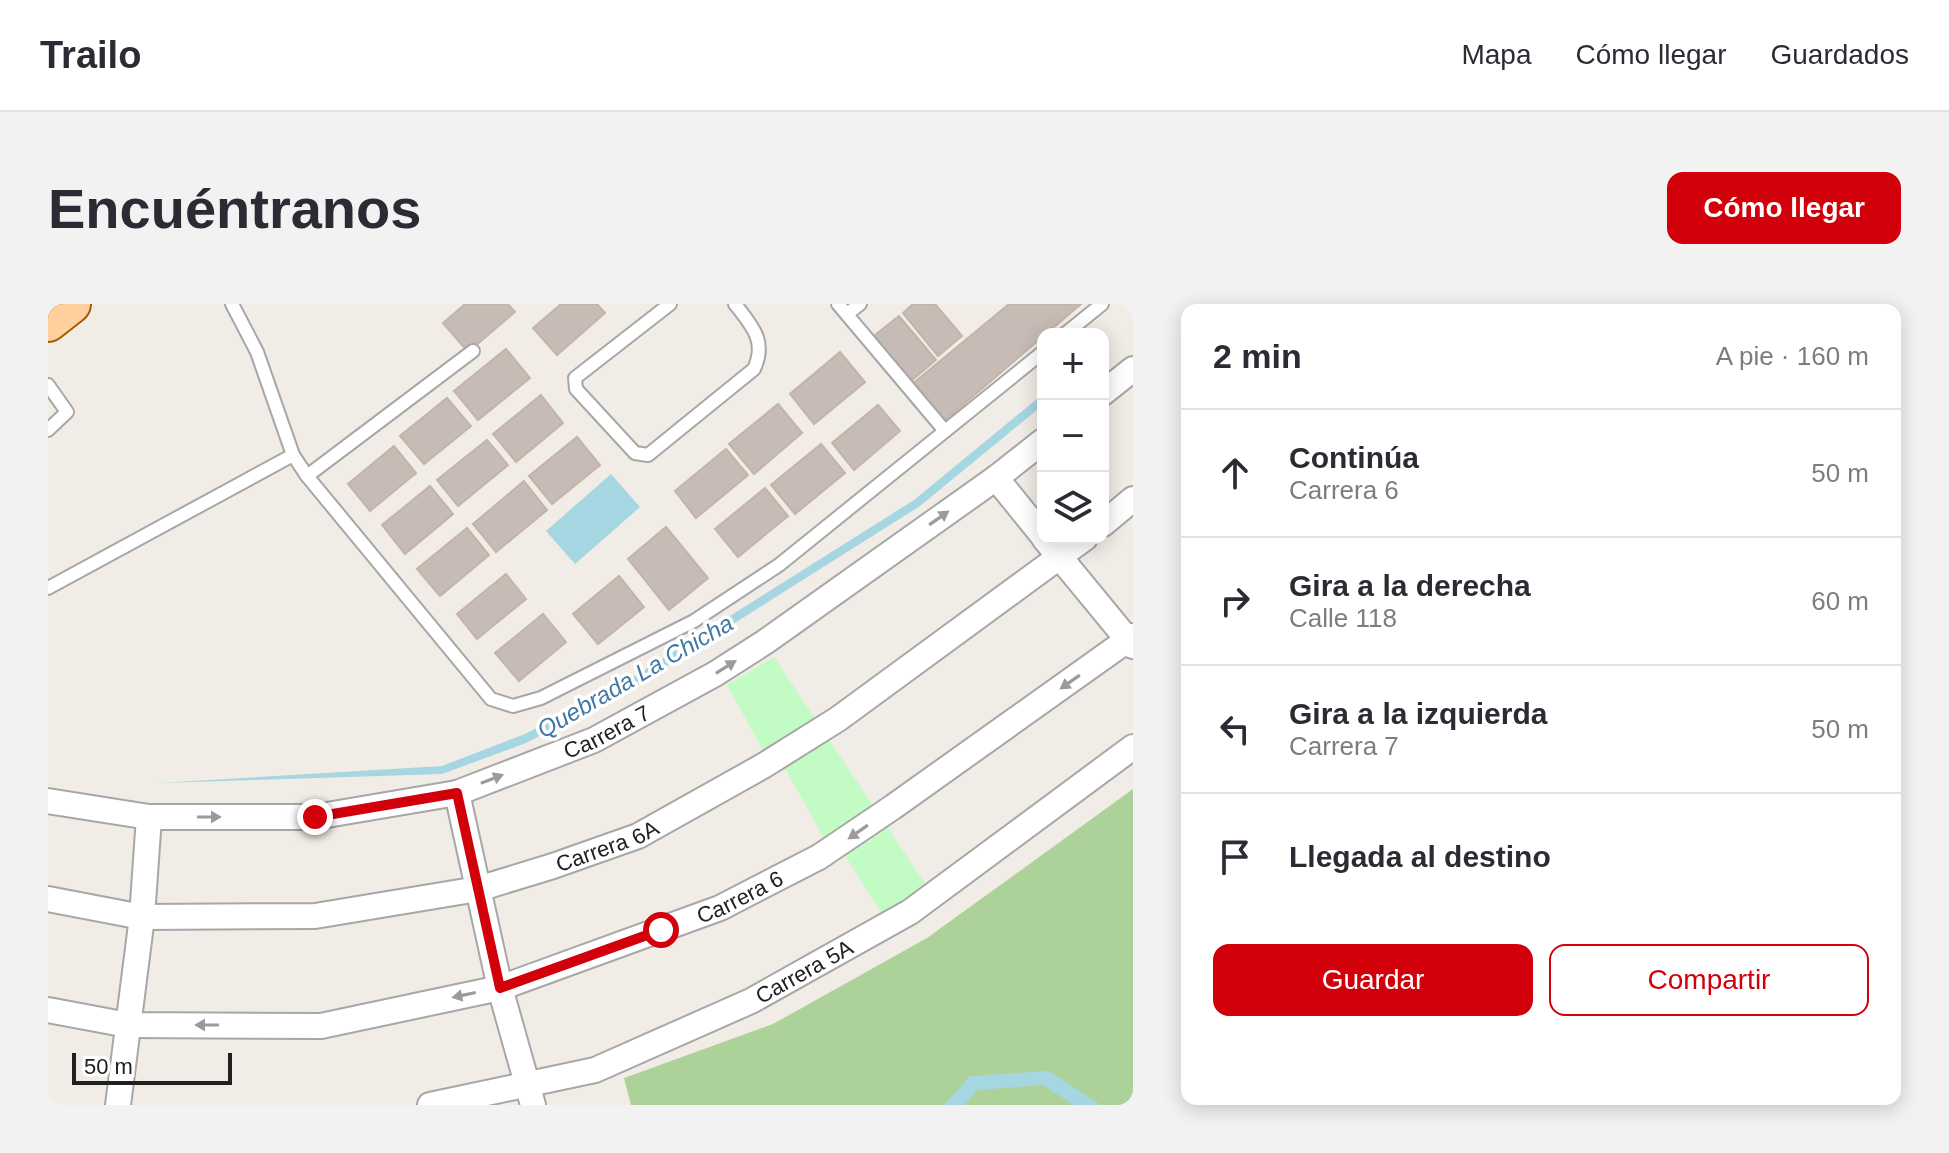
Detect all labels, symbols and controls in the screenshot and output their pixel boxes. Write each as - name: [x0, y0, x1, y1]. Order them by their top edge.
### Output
- text: Trailo: [40, 34, 141, 76]
- text: Mapa: [1461, 39, 1532, 70]
- text: Cómo llegar: [1576, 39, 1726, 70]
- text: Guardados: [1770, 39, 1909, 70]
- button: Cómo llegar: [1667, 172, 1901, 244]
- text: Encuéntranos: [48, 177, 421, 240]
- map controls: [1037, 328, 1109, 544]
- button: +: [1037, 328, 1109, 400]
- text: 2 min: [1213, 337, 1302, 375]
- text: A pie · 160 m: [1716, 341, 1869, 371]
- button: −: [1037, 400, 1109, 472]
- text: Continúa: [1289, 441, 1419, 474]
- icon: ahead: [1213, 451, 1257, 495]
- text: 50 m: [1811, 458, 1869, 488]
- button: layers: [1037, 472, 1109, 544]
- text: Carrera 6: [1289, 475, 1399, 505]
- one-way arrow: [929, 511, 950, 527]
- text: Gira a la derecha: [1289, 569, 1531, 602]
- icon: right: [1213, 579, 1257, 623]
- text: 60 m: [1811, 586, 1869, 616]
- text: Calle 118: [1289, 603, 1397, 633]
- water label: Quebrada La Chicha: [532, 609, 738, 743]
- one-way arrow: [715, 661, 737, 675]
- one-way arrow: [1059, 674, 1080, 689]
- text: Gira a la izquierda: [1289, 697, 1547, 730]
- street label: Carrera 7: [560, 700, 654, 763]
- icon: left: [1213, 707, 1257, 751]
- text: 50 m: [1811, 714, 1869, 744]
- text: Carrera 7: [1289, 731, 1399, 761]
- one-way arrow: [480, 772, 504, 785]
- route end: [297, 799, 333, 835]
- one-way arrow: [197, 811, 222, 823]
- street label: Carrera 6A: [552, 815, 663, 877]
- one-way arrow: [847, 824, 868, 839]
- icon: arrive: [1213, 835, 1257, 879]
- text: Llegada al destino: [1289, 840, 1551, 873]
- street label: Carrera 6: [693, 865, 787, 928]
- route start: [643, 912, 679, 948]
- street label: Carrera 5A: [751, 934, 857, 1009]
- button: Guardar: [1213, 944, 1533, 1016]
- button: Compartir: [1549, 944, 1869, 1016]
- one-way arrow: [452, 989, 477, 1002]
- one-way arrow: [194, 1019, 219, 1031]
- scale bar: [72, 1049, 232, 1085]
- text: 50 m: [84, 1054, 133, 1079]

